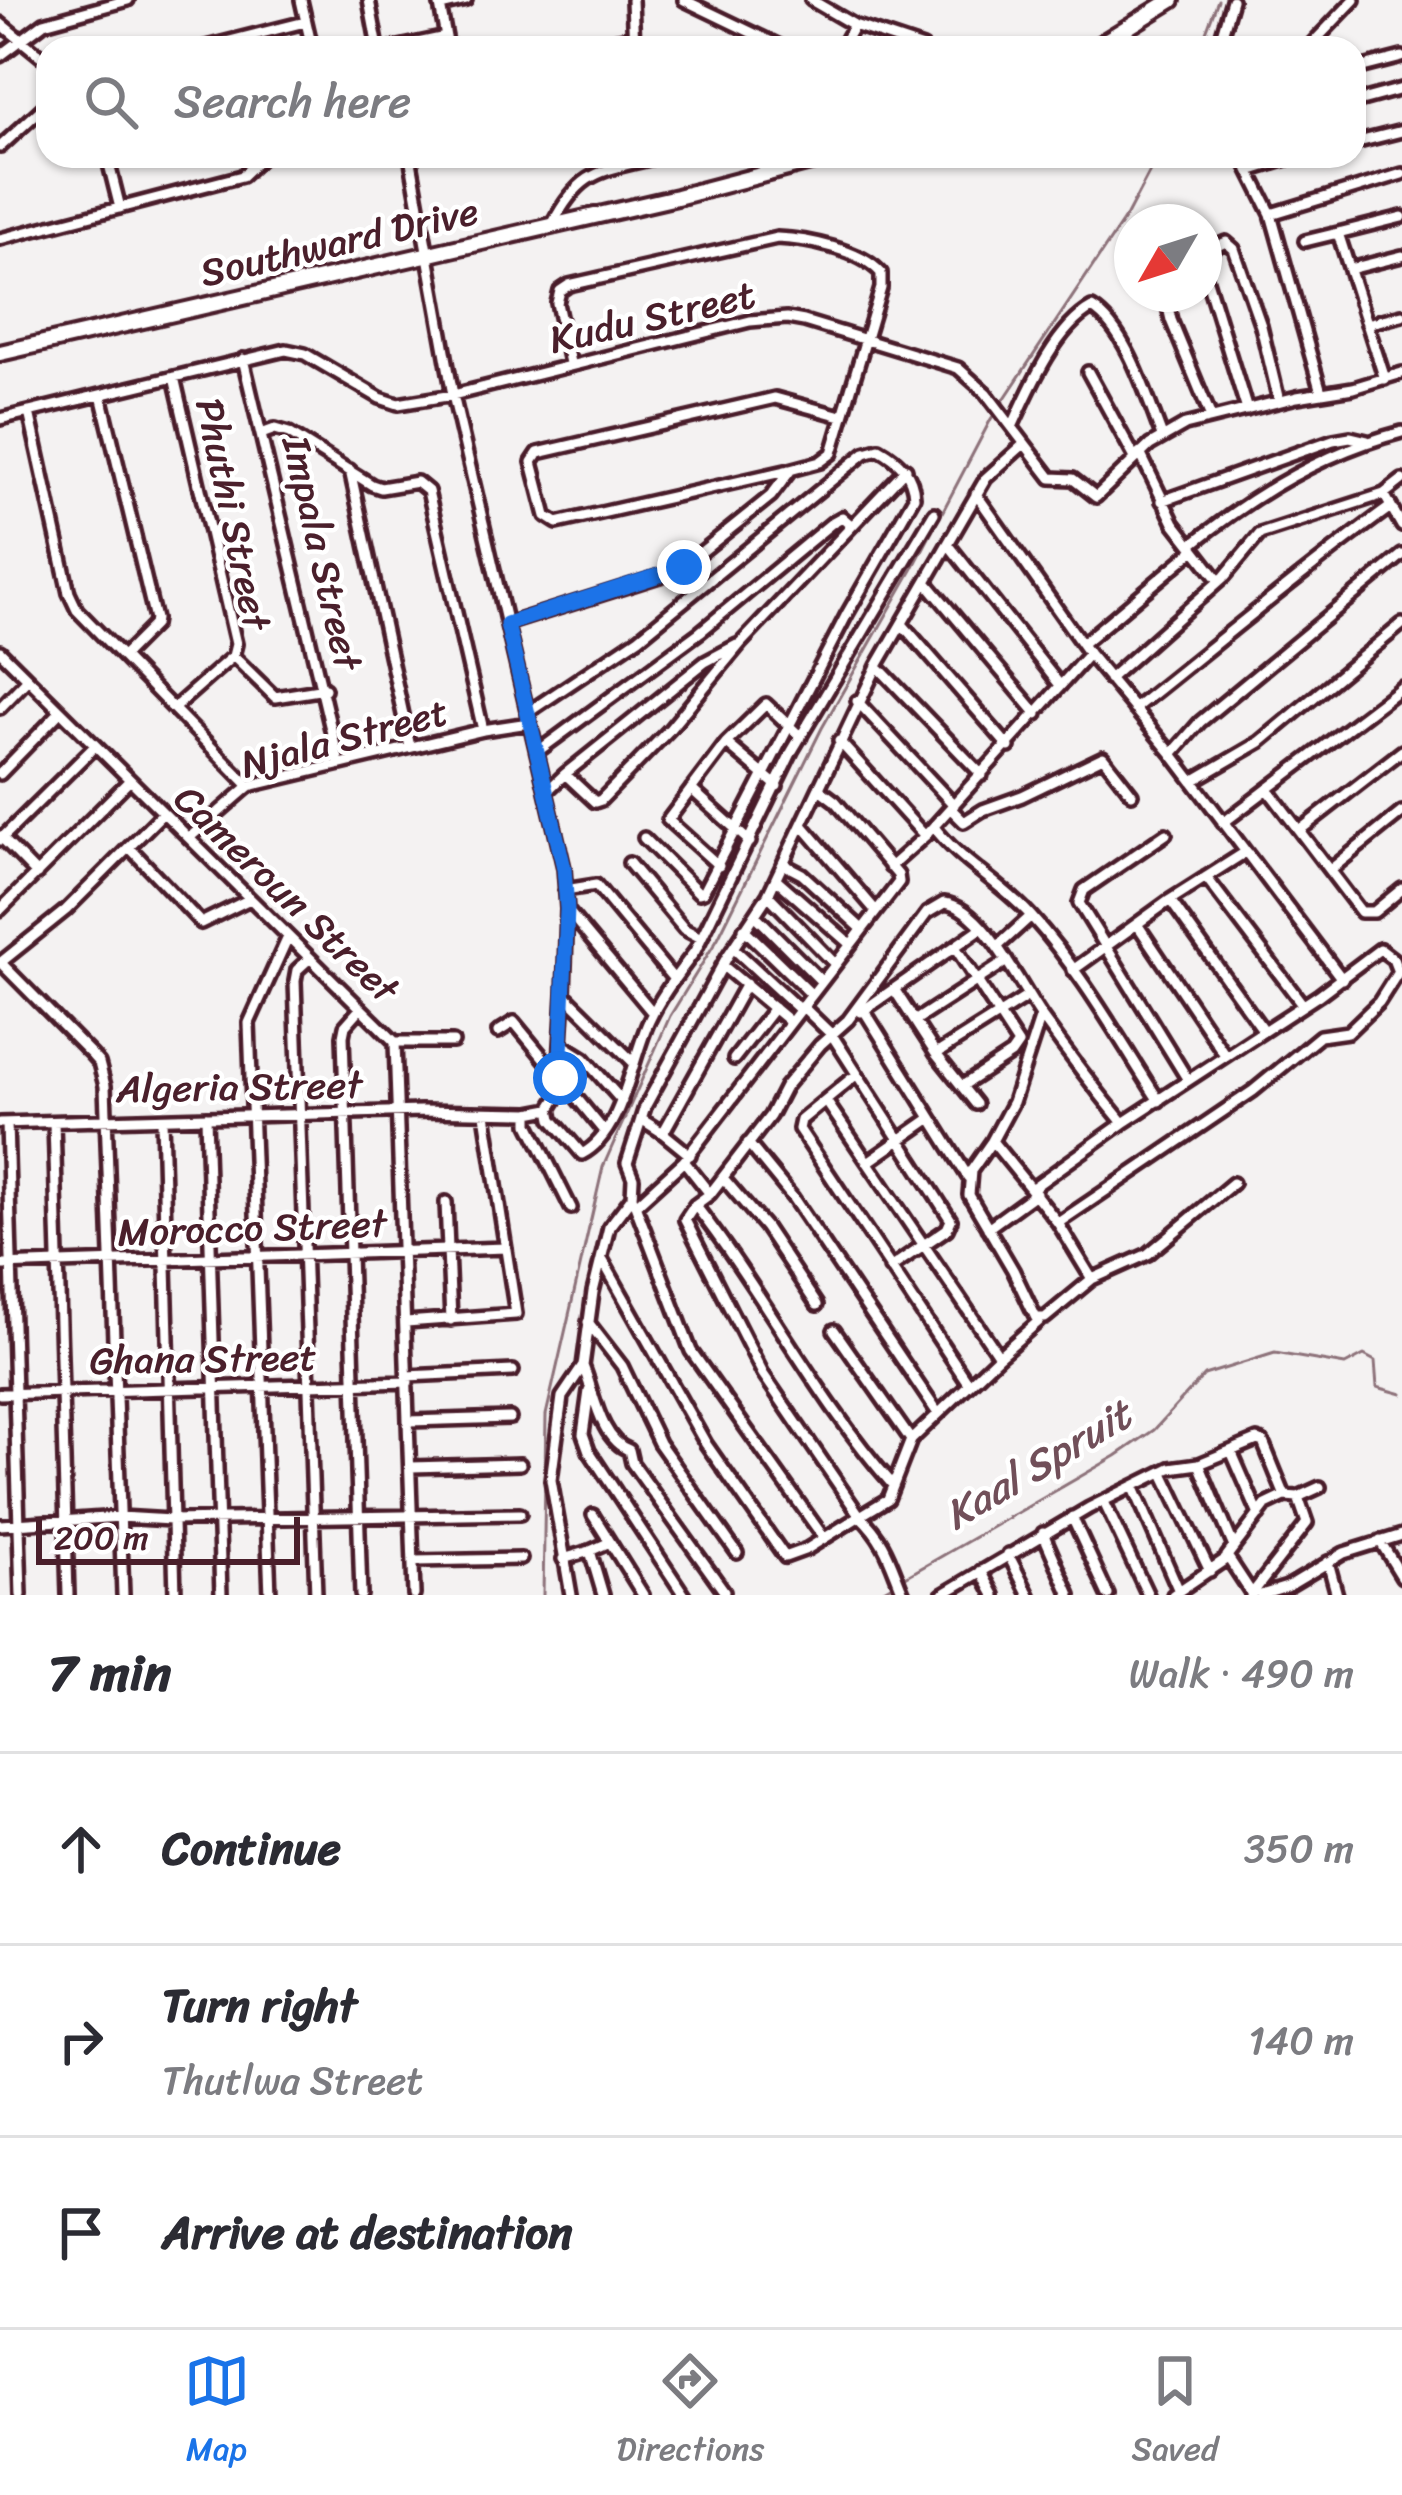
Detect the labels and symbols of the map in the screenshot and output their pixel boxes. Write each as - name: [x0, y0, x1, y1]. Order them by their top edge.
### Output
- street label: Southward Drive: [193, 176, 485, 307]
- north arrow: [1114, 204, 1222, 312]
- street label: Kudu Street: [542, 259, 762, 374]
- street label: Phuthi Street: [175, 392, 292, 638]
- street label: Impala Street: [262, 428, 383, 678]
- route end: [657, 540, 711, 594]
- street label: Njala Street: [233, 677, 456, 798]
- street label: Cameroun Street: [157, 767, 417, 1021]
- street label: Algeria Street: [114, 1050, 364, 1123]
- route start: [533, 1051, 587, 1105]
- street label: Morocco Street: [116, 1188, 389, 1267]
- street label: Ghana Street: [89, 1322, 317, 1395]
- water label: Kaal Spruit: [929, 1377, 1150, 1550]
- scale bar: [36, 1511, 300, 1564]

